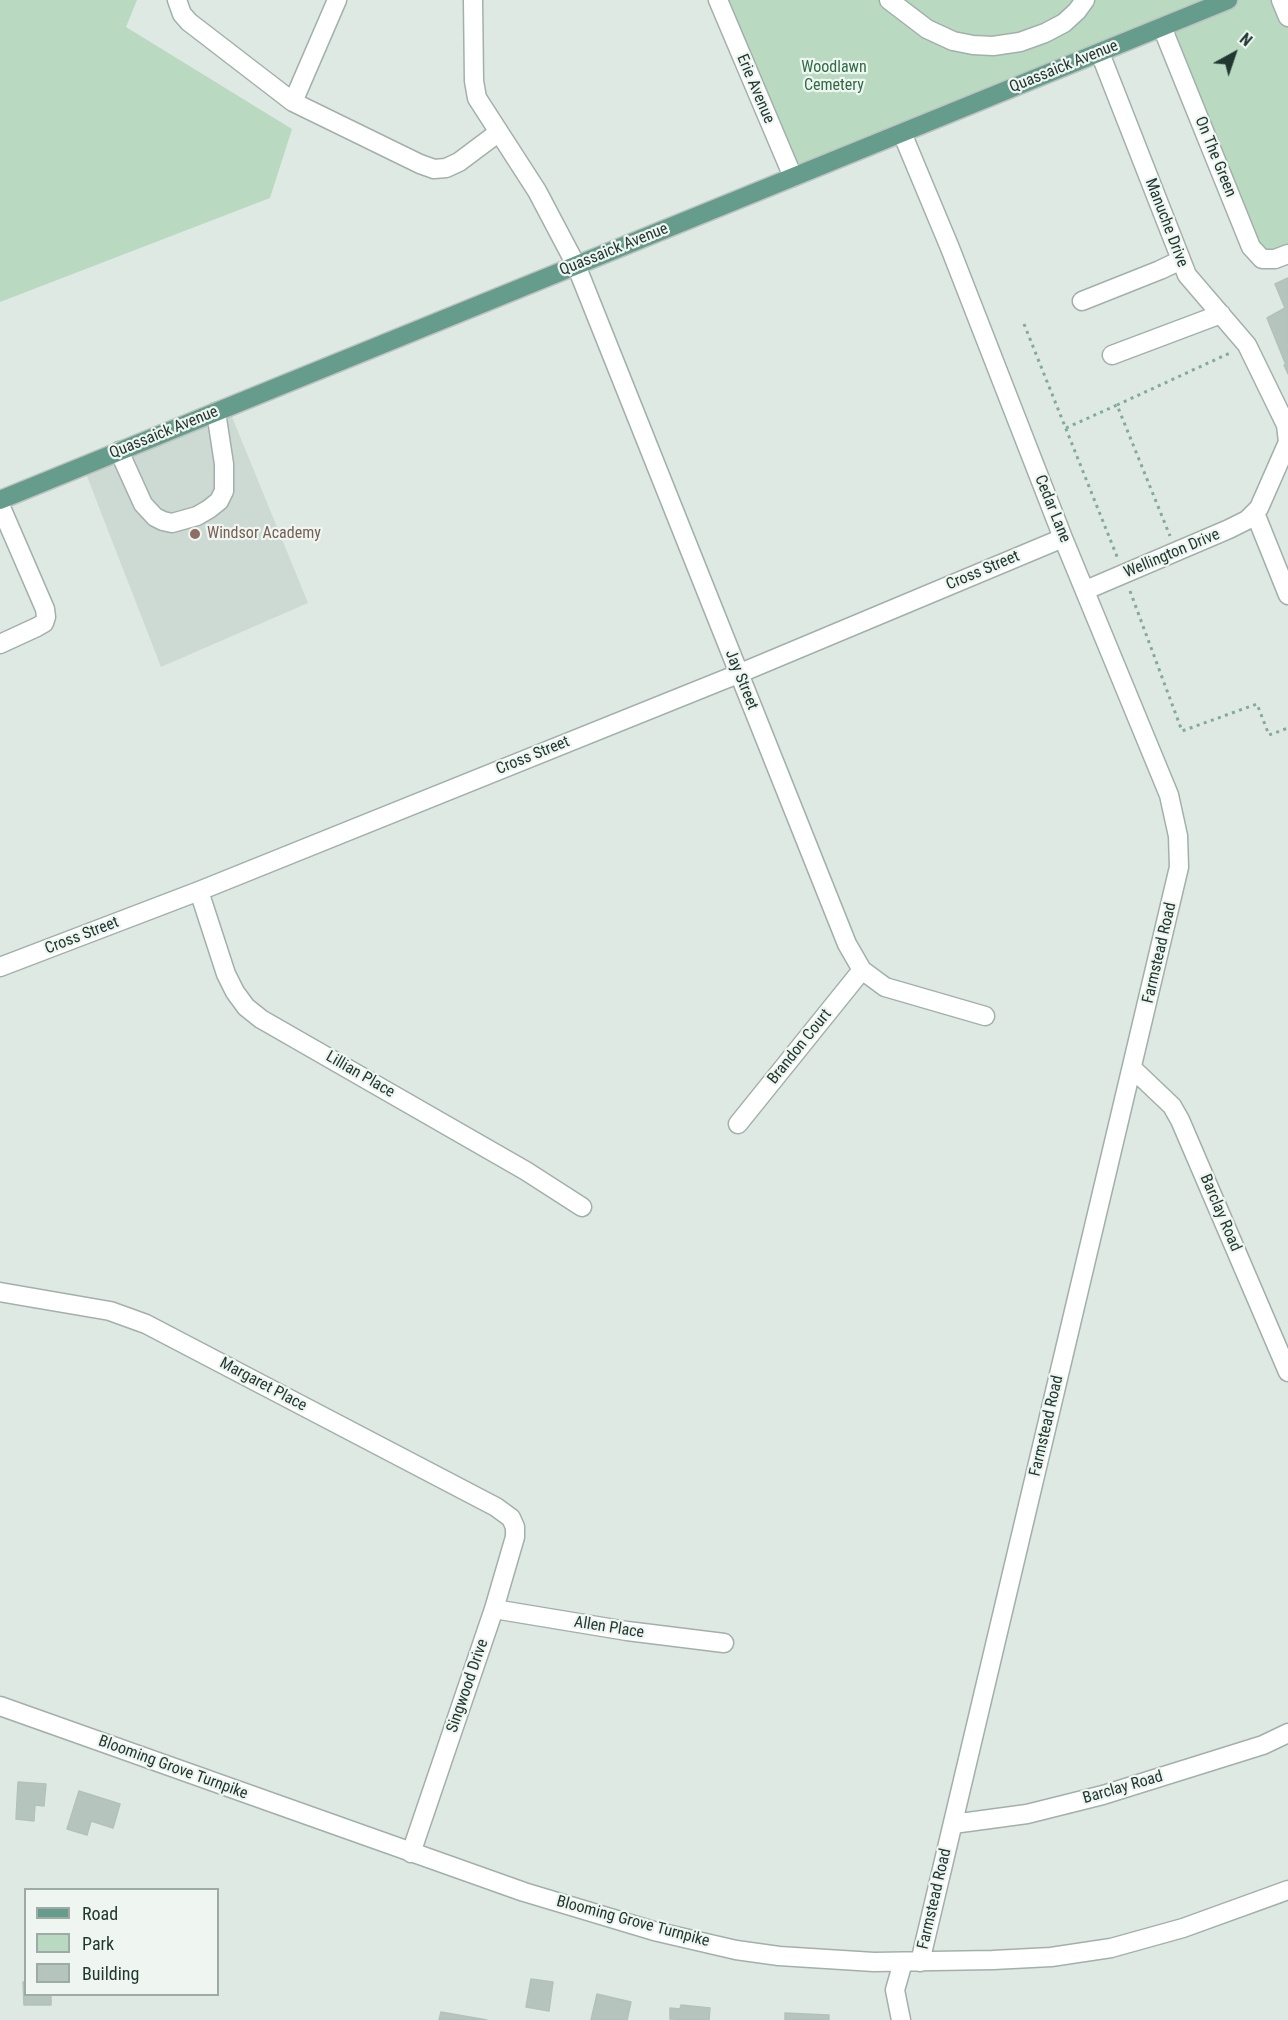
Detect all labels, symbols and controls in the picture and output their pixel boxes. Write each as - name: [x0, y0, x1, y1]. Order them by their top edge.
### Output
- north arrow: [1204, 24, 1264, 84]
- text: N: [1236, 29, 1256, 50]
- street label: Quassaick Avenue: [1007, 37, 1121, 97]
- street label: Erie Avenue: [732, 51, 778, 127]
- park label: Woodlawn Cemetery: [801, 58, 867, 96]
- street label: On The Green: [1190, 114, 1240, 200]
- street label: Manuche Drive: [1140, 176, 1192, 270]
- street label: Quassaick Avenue: [557, 220, 671, 280]
- street label: Quassaick Avenue: [107, 403, 221, 463]
- street label: Cedar Lane: [1030, 472, 1074, 546]
- place label: Windsor Academy: [207, 524, 321, 544]
- street label: Wellington Drive: [1121, 525, 1223, 583]
- marker: Windsor Academy: [188, 527, 202, 541]
- street label: Cross Street: [944, 547, 1022, 595]
- street label: Jay Street: [720, 647, 762, 713]
- street label: Cross Street: [493, 733, 573, 779]
- street label: Farmstead Road: [1139, 901, 1181, 1005]
- street label: Cross Street: [42, 913, 122, 959]
- street label: Brandon Court: [764, 1006, 836, 1088]
- street label: Lillian Place: [322, 1048, 398, 1102]
- street label: Barclay Road: [1195, 1171, 1245, 1255]
- street label: Margaret Place: [216, 1354, 310, 1416]
- street label: Farmstead Road: [1026, 1374, 1068, 1478]
- street label: Allen Place: [573, 1613, 645, 1643]
- street label: Singwood Drive: [443, 1637, 493, 1735]
- street label: Blooming Grove Turnpike: [96, 1732, 250, 1804]
- street label: Barclay Road: [1081, 1767, 1165, 1809]
- street label: Farmstead Road: [914, 1847, 956, 1951]
- legend: [24, 1888, 219, 1996]
- street label: Blooming Grove Turnpike: [554, 1892, 712, 1952]
- text: Road: [82, 1903, 118, 1924]
- text: Park: [82, 1933, 114, 1954]
- text: Building: [82, 1963, 139, 1984]

